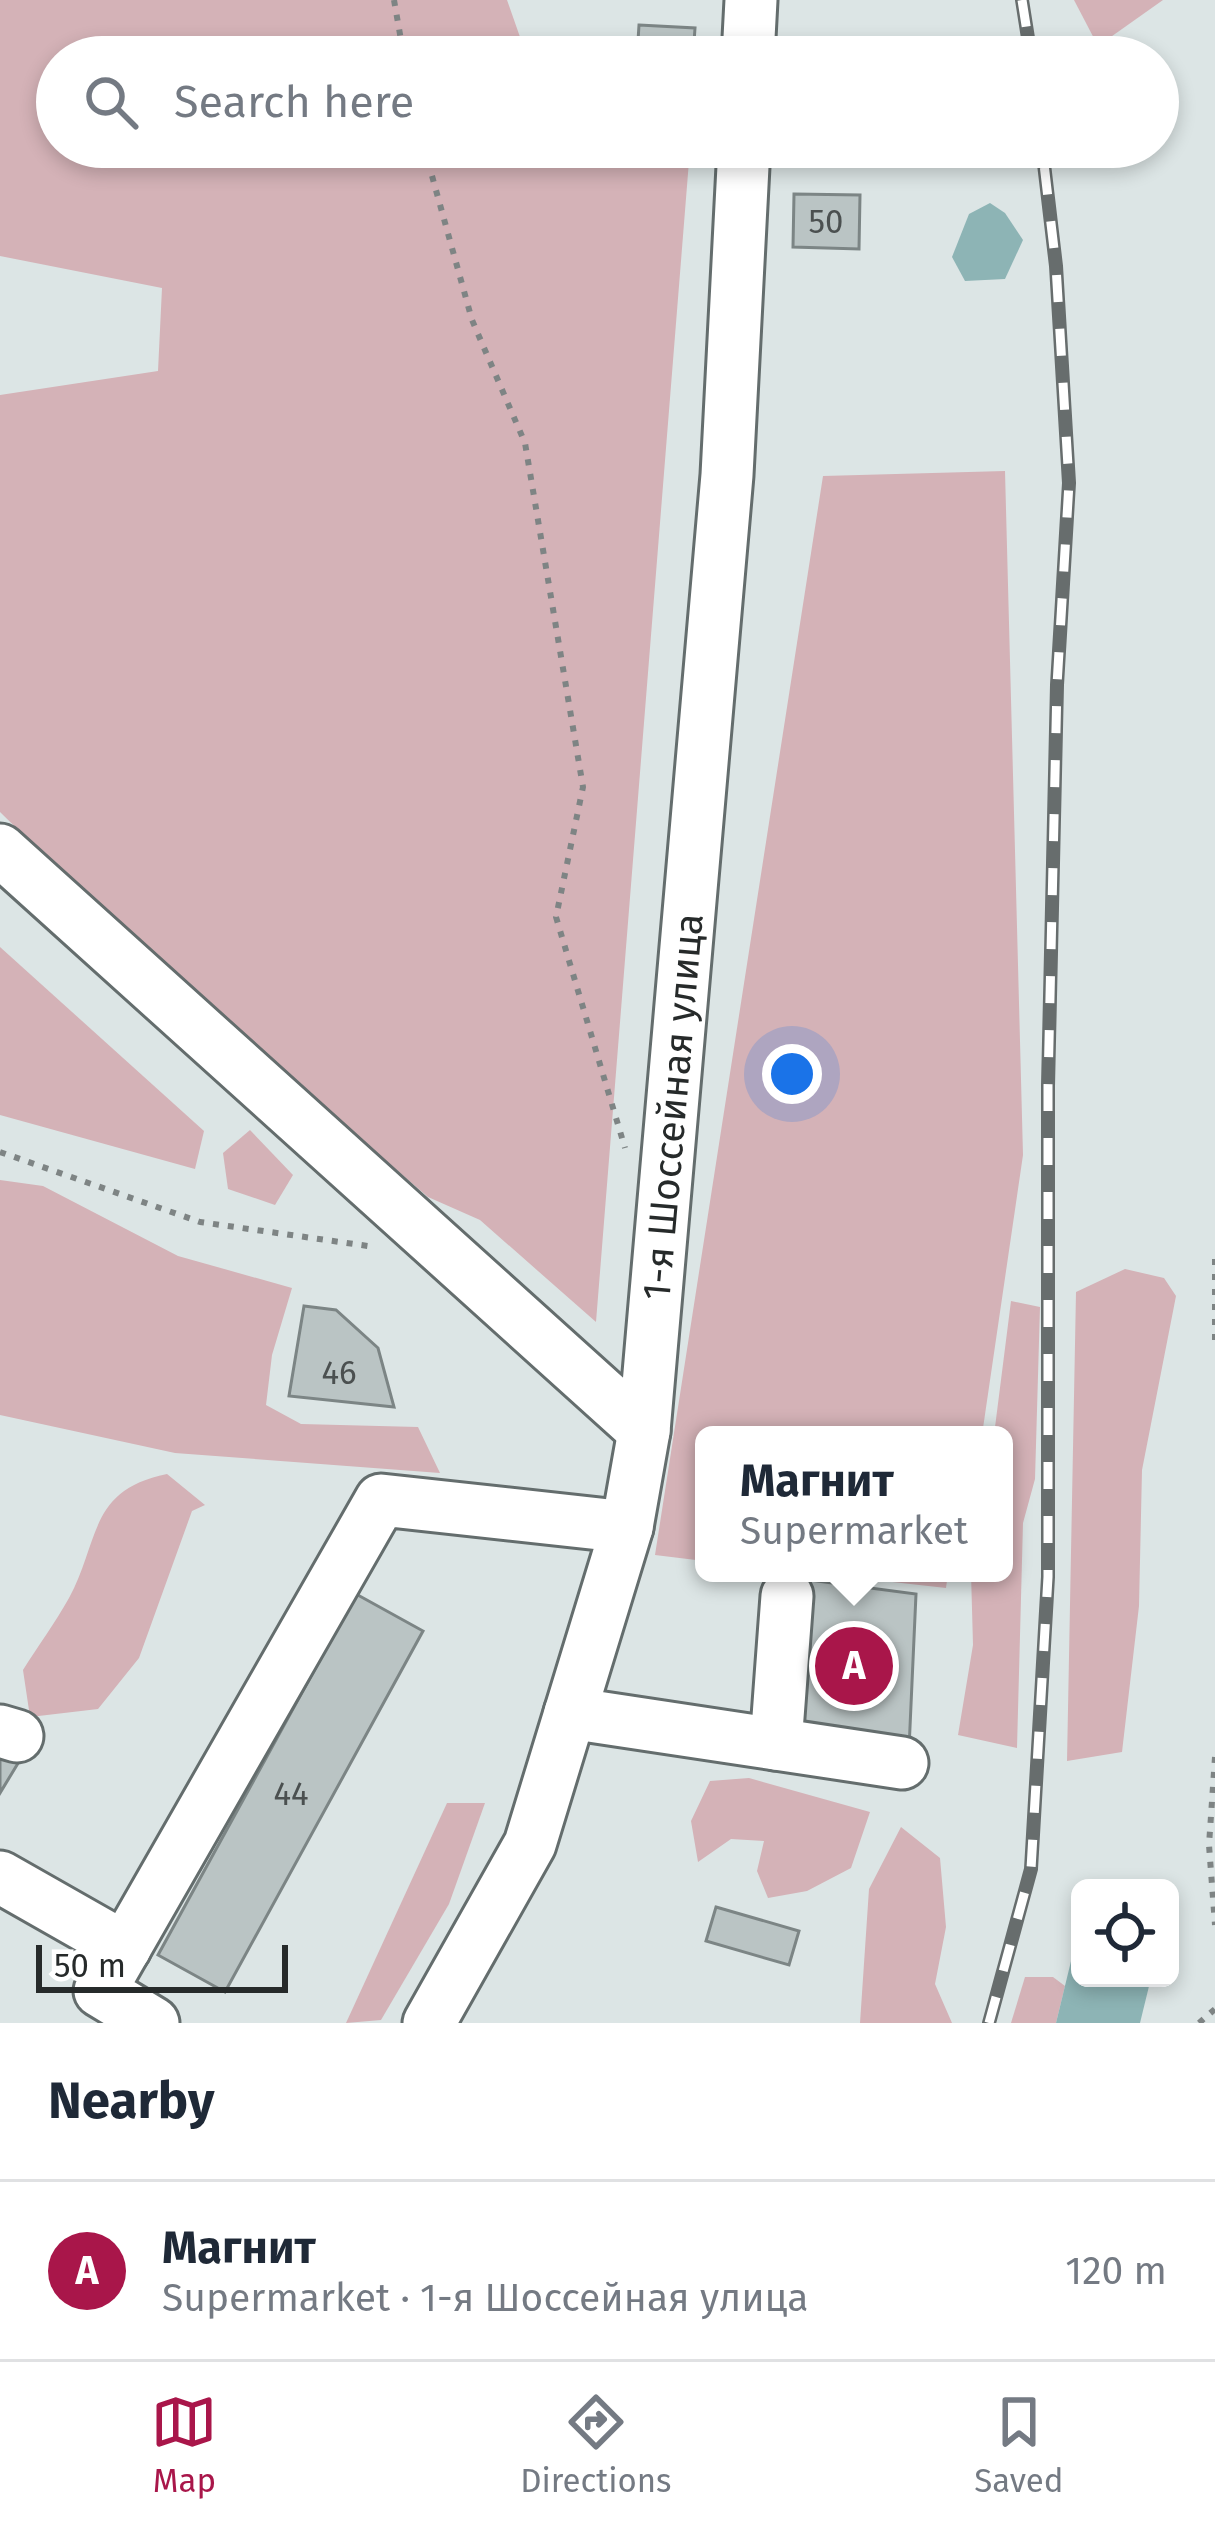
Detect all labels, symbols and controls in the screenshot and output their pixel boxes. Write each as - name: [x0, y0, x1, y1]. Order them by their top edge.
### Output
- search box: [36, 36, 1179, 168]
- icon: search: [78, 69, 144, 135]
- text: Search here: [174, 75, 414, 129]
- house number: 50: [809, 202, 843, 242]
- street label: 1-я Шоссейная улица: [633, 912, 713, 1302]
- your location: [762, 1044, 822, 1104]
- house number: 46: [321, 1353, 357, 1393]
- popup: [695, 1426, 1013, 1582]
- text: Магнит: [740, 1454, 894, 1508]
- text: Supermarket: [740, 1508, 968, 1554]
- pin: A: [815, 1621, 893, 1711]
- house number: 44: [273, 1774, 309, 1814]
- map controls: [1071, 1879, 1179, 1987]
- button: locate: [1071, 1879, 1179, 1987]
- scale bar: [36, 1939, 288, 1992]
- text: 50 m: [54, 1946, 126, 1986]
- text: Nearby: [48, 2070, 214, 2132]
- text: Магнит: [162, 2221, 316, 2275]
- text: A: [75, 2248, 99, 2294]
- text: 120 m: [1065, 2248, 1167, 2294]
- text: Supermarket · 1-я Шоссейная улица: [162, 2275, 809, 2321]
- tab: Map: [151, 2389, 217, 2501]
- tab: Directions: [520, 2389, 672, 2501]
- tab: Saved: [974, 2389, 1064, 2501]

